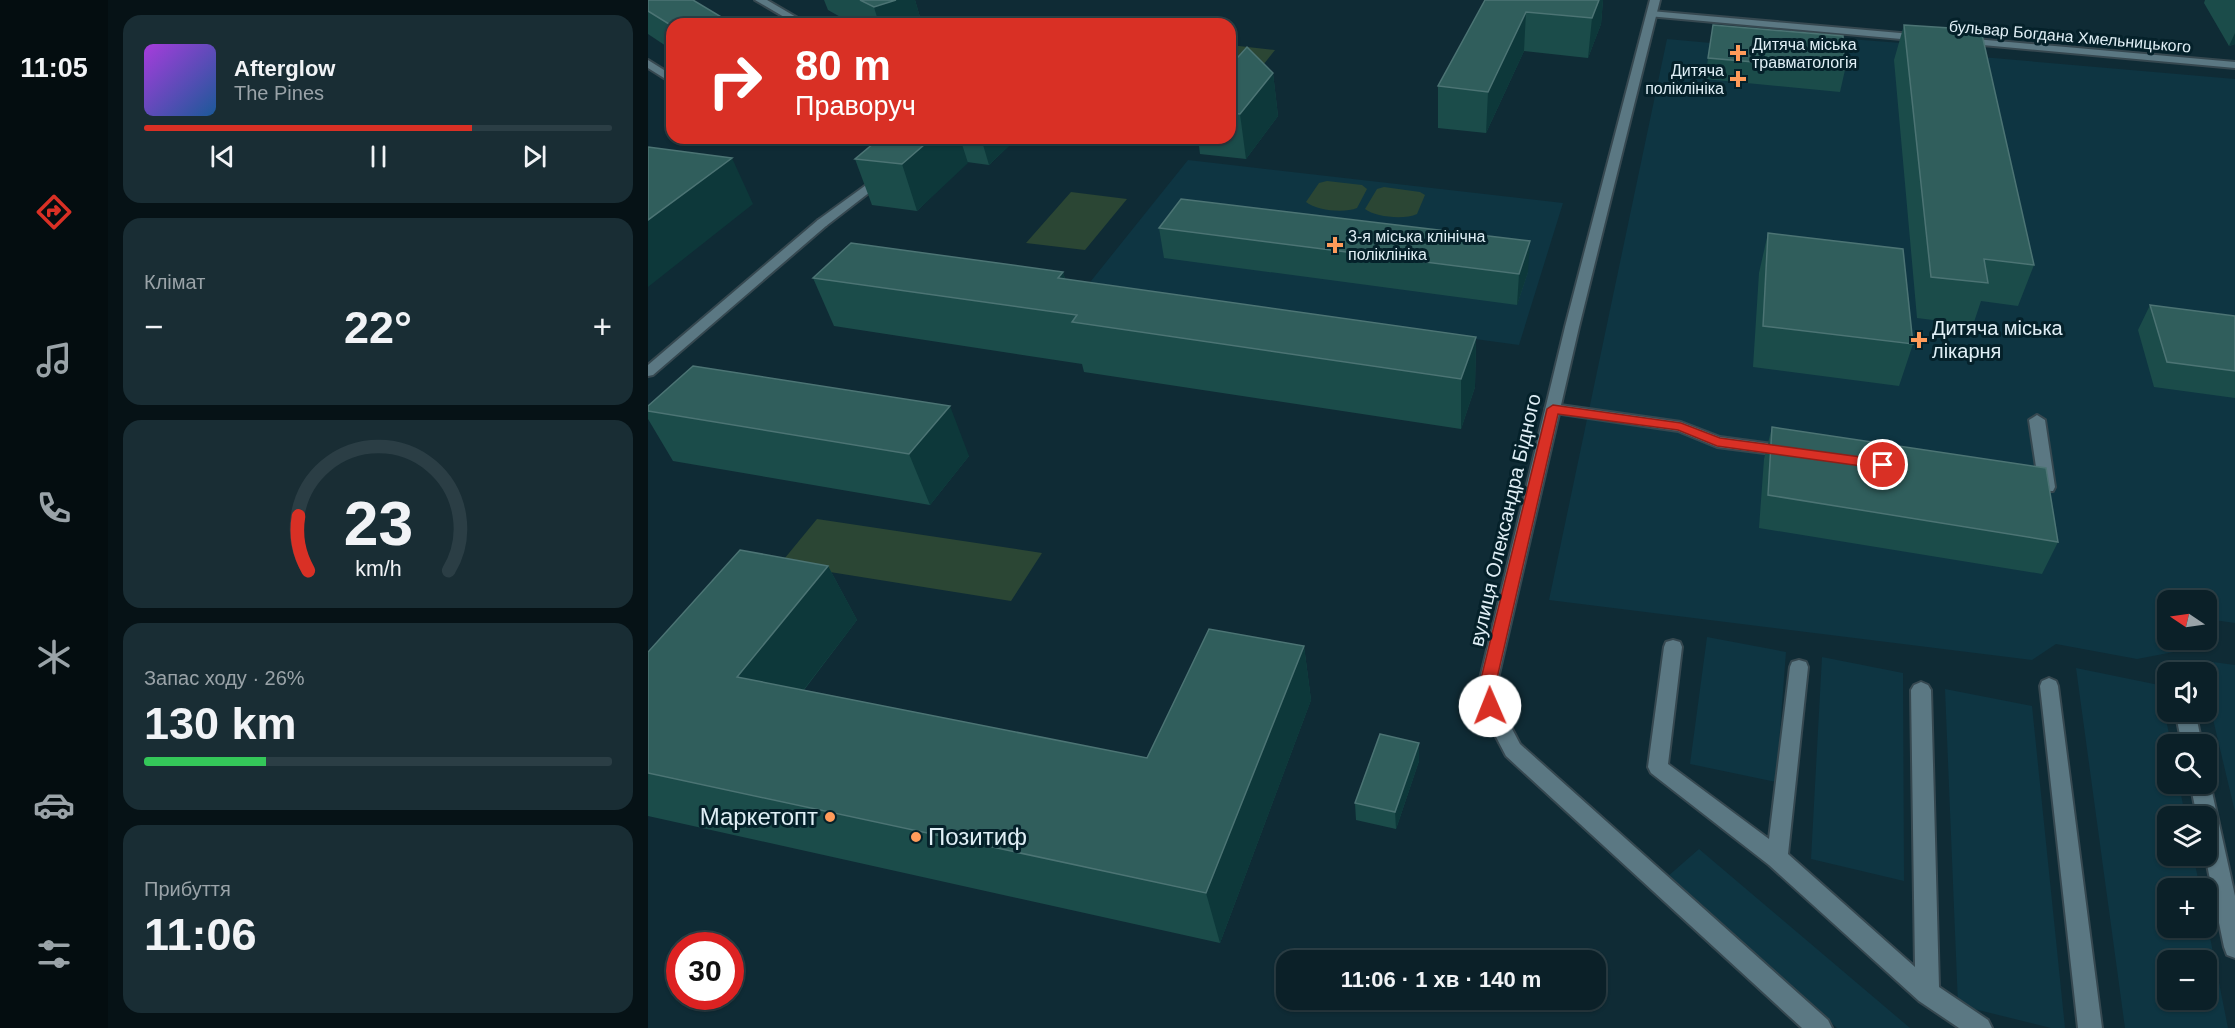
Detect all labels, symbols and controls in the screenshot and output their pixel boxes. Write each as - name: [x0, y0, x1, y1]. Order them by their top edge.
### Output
- street label: бульвар Богдана Хмельницького: [1948, 17, 2192, 56]
- place label: Дитяча міська травматологія: [1752, 36, 1857, 71]
- icon: right: [696, 42, 774, 120]
- text: 80 m: [795, 42, 891, 89]
- marker: Дитяча міська травматологія: [1729, 44, 1747, 62]
- text: 11:05: [20, 53, 88, 83]
- text: Afterglow: [234, 56, 335, 81]
- place label: Дитяча поліклініка: [1645, 62, 1724, 97]
- marker: Дитяча поліклініка: [1729, 70, 1747, 88]
- text: The Pines: [234, 82, 324, 104]
- text: Праворуч: [795, 91, 916, 121]
- icon: previous: [206, 140, 239, 173]
- icon: pause: [362, 140, 395, 173]
- icon: next: [518, 140, 551, 173]
- icon: directions: [33, 191, 75, 233]
- place label: 3-я міська клінічна поліклініка: [1348, 228, 1486, 263]
- marker: 3-я міська клінічна поліклініка: [1326, 236, 1344, 254]
- text: Клімат: [144, 271, 205, 293]
- text: 22°: [344, 302, 412, 353]
- text: −: [144, 308, 163, 345]
- text: +: [593, 308, 612, 345]
- place label: Дитяча міська лікарня: [1932, 317, 2064, 362]
- marker: Дитяча міська лікарня: [1910, 331, 1928, 349]
- icon: music: [33, 339, 75, 381]
- street label: вулиця Олександра Бідного: [1465, 392, 1545, 648]
- pin: [1857, 439, 1908, 490]
- icon: arrive: [1866, 448, 1899, 481]
- icon: phone: [33, 487, 75, 529]
- text: 23: [343, 489, 413, 558]
- text: km/h: [355, 557, 401, 581]
- north arrow: [2157, 590, 2217, 650]
- map controls: [2157, 590, 2217, 1010]
- icon: climate: [33, 636, 75, 678]
- button: sound: [2157, 662, 2217, 722]
- text: Запас ходу · 26%: [144, 667, 305, 689]
- position arrow: [1458, 674, 1522, 738]
- text: 130 km: [144, 698, 297, 749]
- button: search: [2157, 734, 2217, 794]
- icon: car: [33, 784, 75, 826]
- place label: Маркетопт: [700, 803, 818, 830]
- button: layers: [2157, 806, 2217, 866]
- marker: Маркетопт: [823, 810, 837, 824]
- place label: Позитиф: [928, 823, 1027, 850]
- marker: Позитиф: [909, 830, 923, 844]
- text: Прибуття: [144, 878, 231, 900]
- button: +: [2157, 878, 2217, 938]
- text: 11:06: [144, 909, 257, 960]
- speed limit sign: 30: [666, 932, 744, 1010]
- icon: filters: [33, 933, 75, 975]
- button: −: [2157, 950, 2217, 1010]
- text: 11:06 · 1 хв · 140 m: [1341, 967, 1541, 992]

